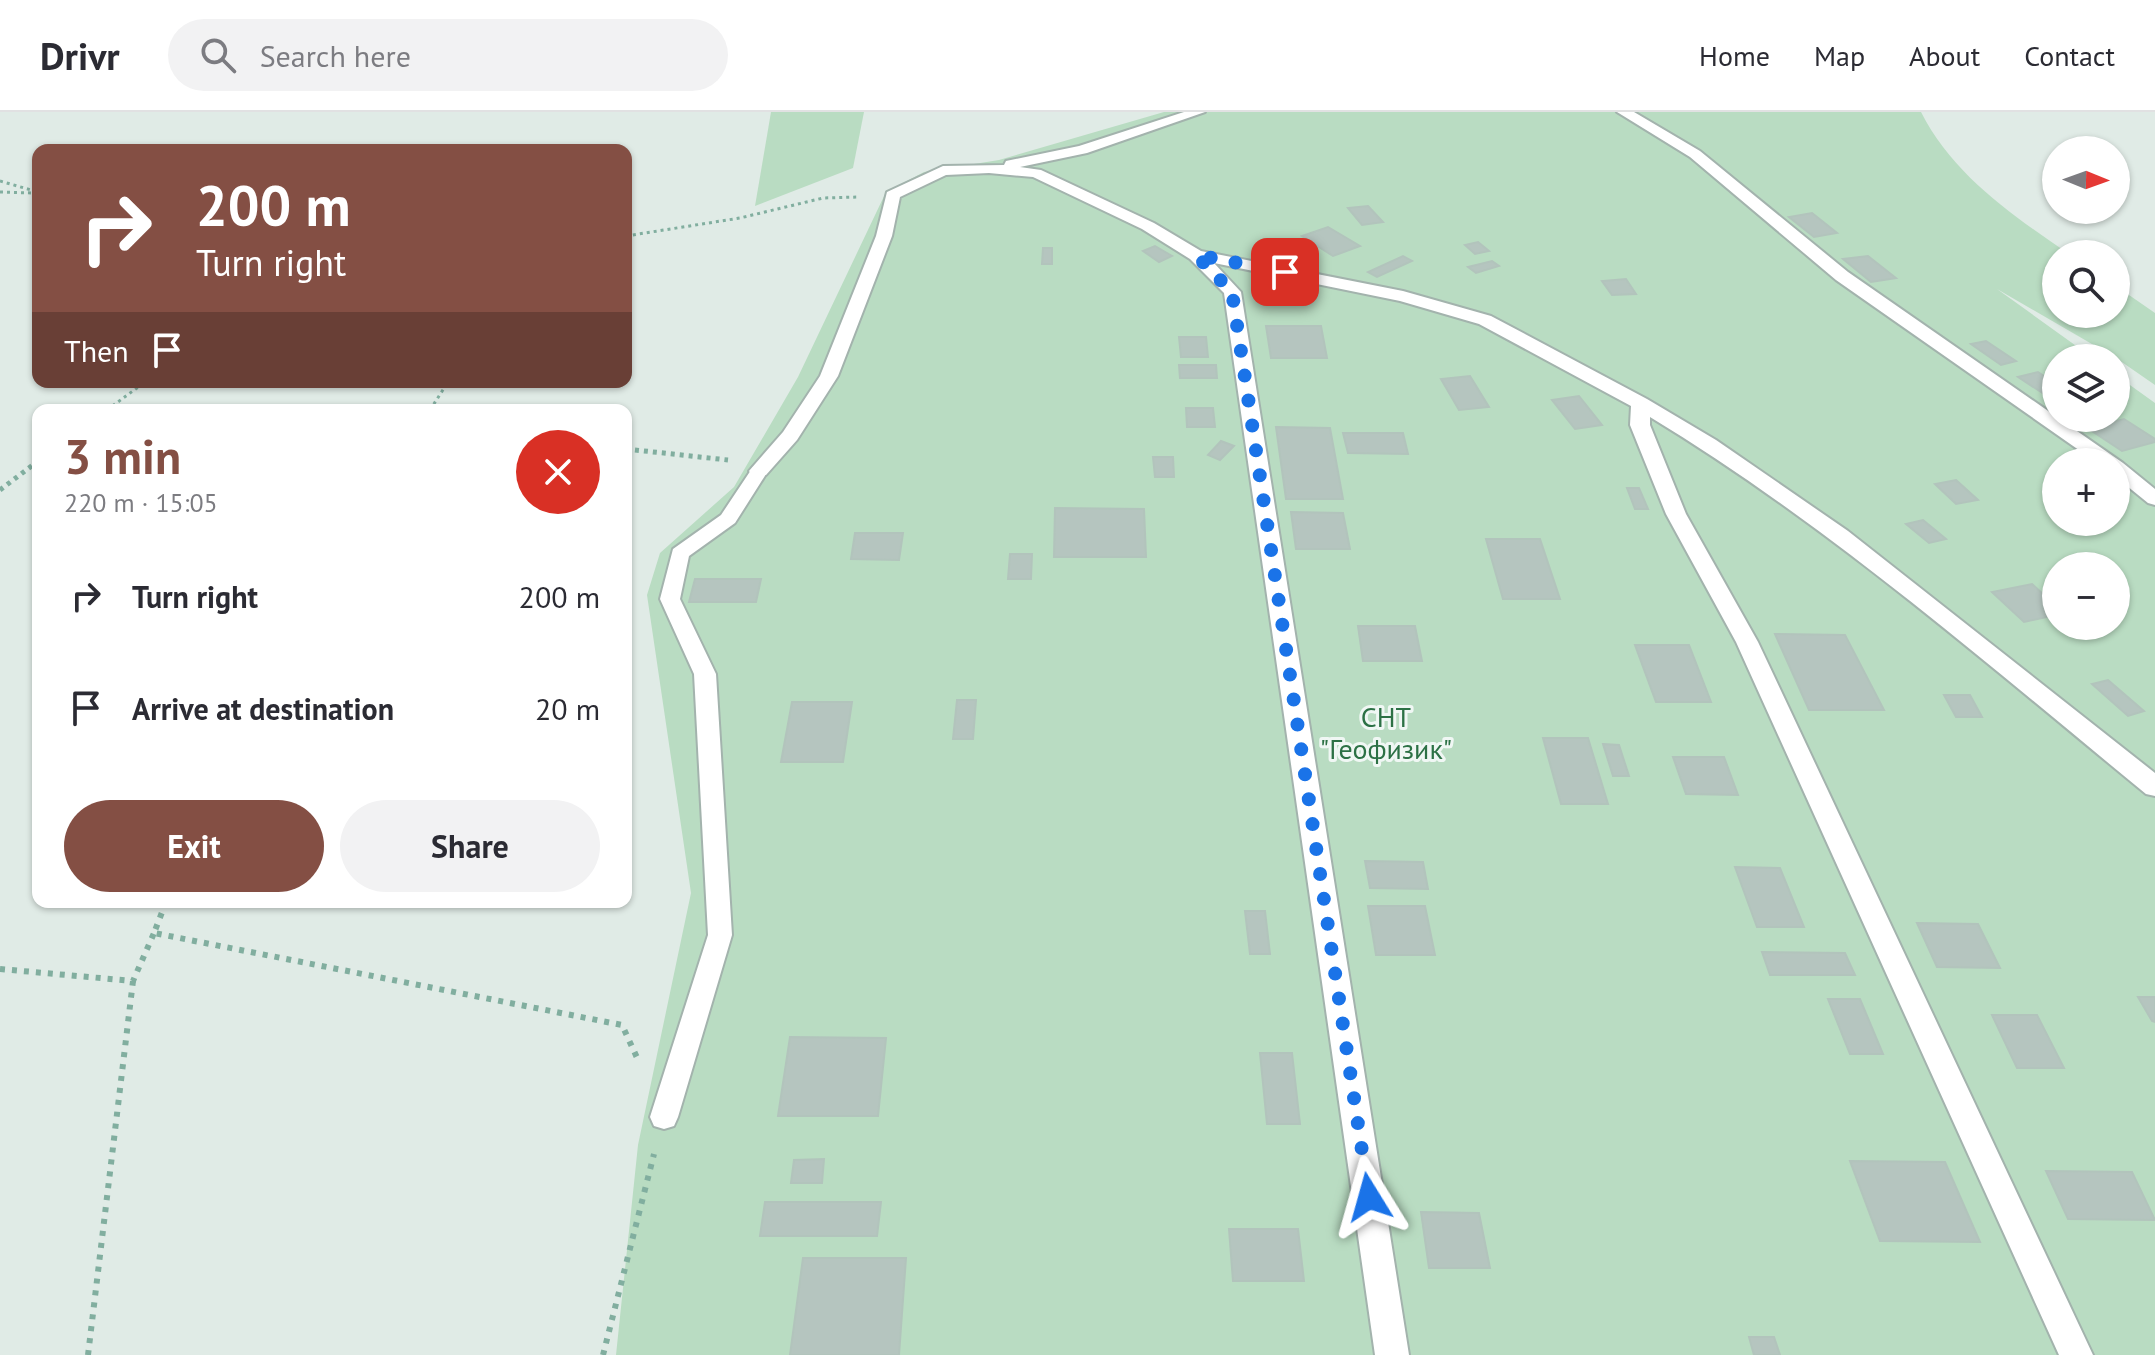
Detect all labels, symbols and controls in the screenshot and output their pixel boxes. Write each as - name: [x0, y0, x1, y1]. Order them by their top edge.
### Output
- search box: [168, 19, 728, 91]
- text: Drivr: [40, 31, 120, 80]
- icon: search: [196, 33, 240, 77]
- text: Search here: [260, 36, 411, 75]
- text: Home: [1699, 37, 1770, 74]
- text: Map: [1814, 37, 1865, 74]
- text: About: [1909, 37, 1980, 74]
- text: Contact: [2024, 37, 2115, 74]
- north arrow: [2042, 136, 2130, 224]
- map controls: [2042, 136, 2130, 640]
- text: 200 m: [196, 169, 351, 241]
- icon: right: [64, 176, 168, 280]
- pin: [1251, 238, 1319, 306]
- text: Turn right: [196, 239, 346, 286]
- button: search: [2042, 240, 2130, 328]
- icon: arrive: [1263, 250, 1307, 294]
- icon: arrive: [145, 328, 189, 372]
- text: Then: [64, 331, 129, 370]
- button: layers: [2042, 344, 2130, 432]
- text: 3 min: [64, 425, 181, 487]
- button: close: [516, 430, 600, 514]
- button: +: [2042, 448, 2130, 536]
- text: 220 m · 15:05: [64, 486, 218, 519]
- button: −: [2042, 552, 2130, 640]
- icon: right: [64, 574, 108, 618]
- text: Turn right: [132, 577, 258, 616]
- text: 200 m: [519, 577, 600, 616]
- icon: arrive: [64, 686, 108, 730]
- text: Arrive at destination: [132, 689, 394, 728]
- text: 20 m: [535, 689, 600, 728]
- park label: СНТ "Геофизик": [1320, 698, 1452, 767]
- button: Exit: [64, 800, 324, 892]
- button: Share: [340, 800, 600, 892]
- position arrow: [1327, 1155, 1411, 1239]

